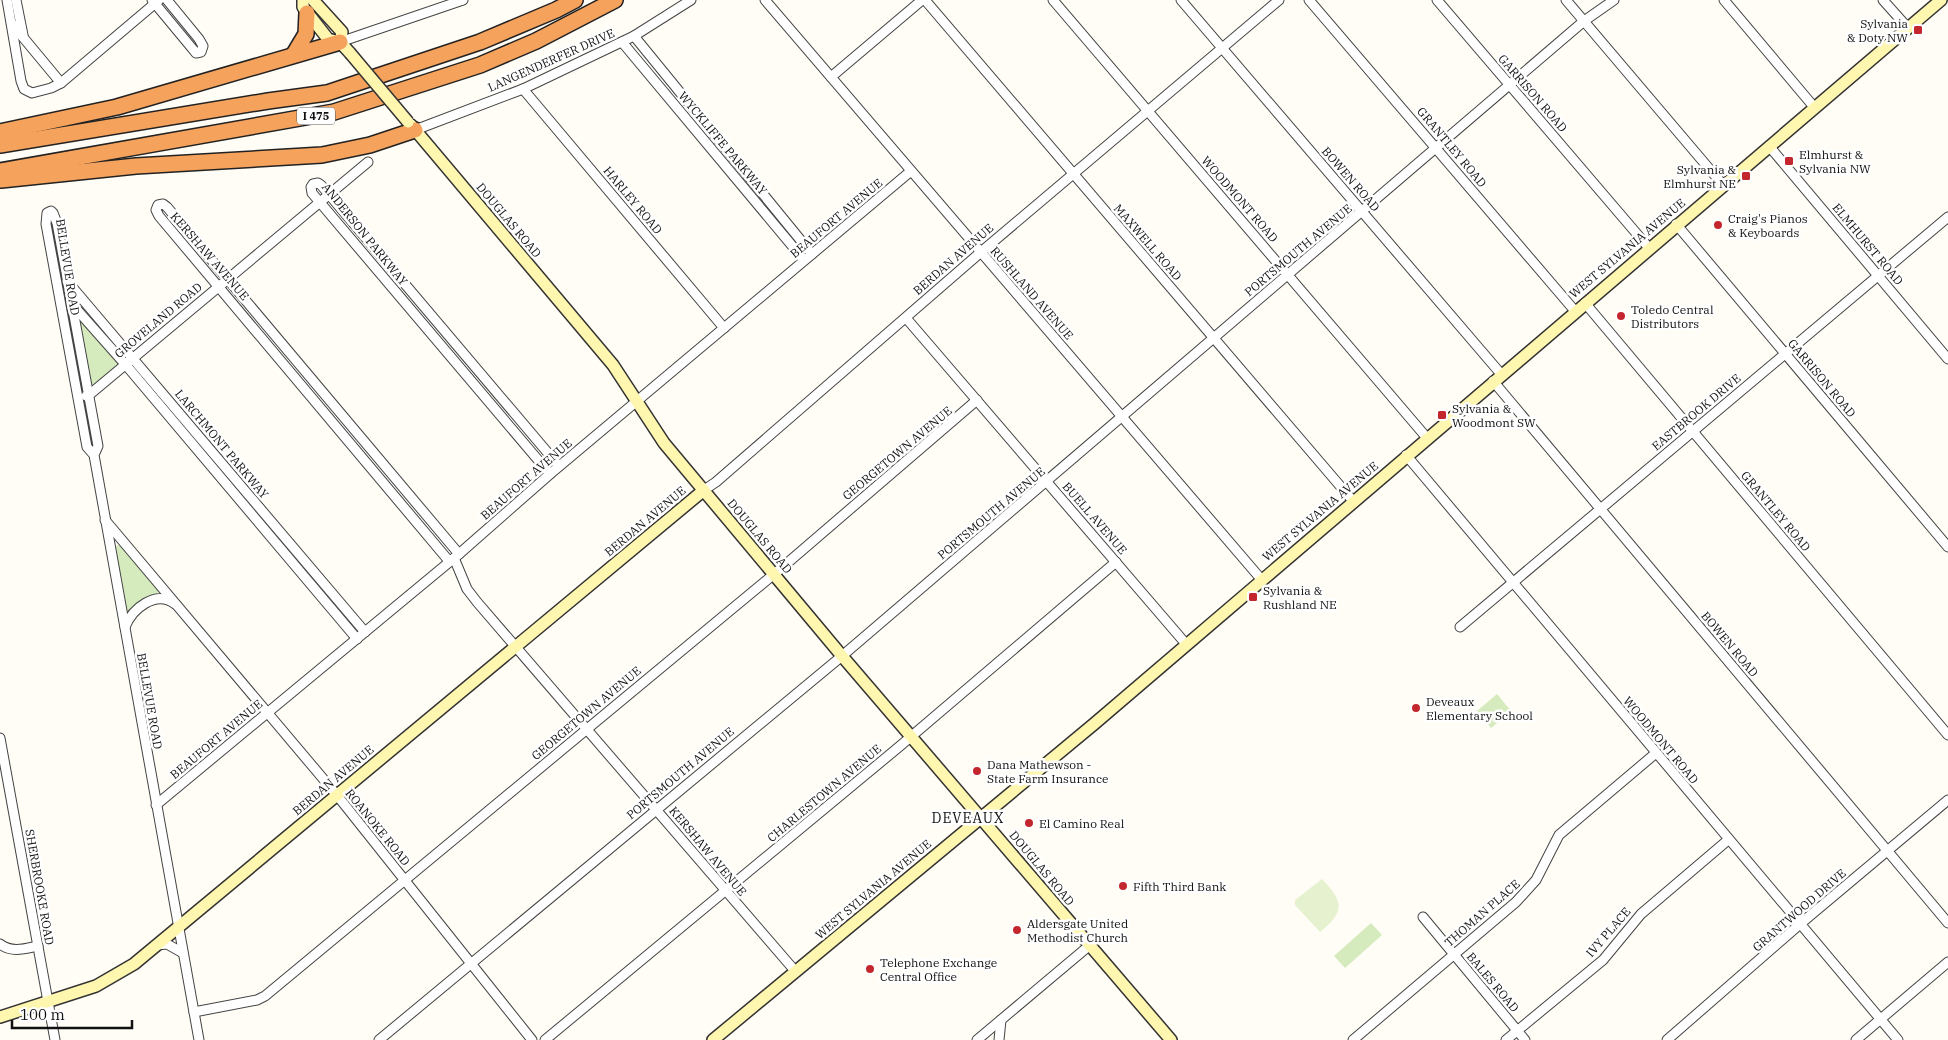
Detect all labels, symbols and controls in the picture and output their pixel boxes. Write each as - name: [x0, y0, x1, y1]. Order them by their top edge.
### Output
- place label: Sylvania & Doty NW: [1847, 16, 1908, 45]
- marker: Sylvania & Doty NW: [1912, 24, 1924, 36]
- street label: LANGENDERFER DRIVE: [485, 25, 617, 95]
- street label: GARRISON ROAD: [1495, 51, 1571, 135]
- street label: WYCKLIFFE PARKWAY: [675, 88, 771, 198]
- street label: GRANTLEY ROAD: [1414, 104, 1490, 190]
- road number: I 475: [297, 108, 335, 124]
- street label: BOWEN ROAD: [1319, 144, 1383, 214]
- place label: Elmhurst & Sylvania NW: [1799, 147, 1871, 176]
- street label: WOODMONT ROAD: [1199, 153, 1281, 245]
- marker: Elmhurst & Sylvania NW: [1783, 155, 1795, 167]
- place label: Sylvania & Elmhurst NE: [1663, 162, 1736, 191]
- street label: HARLEY ROAD: [600, 163, 666, 237]
- marker: Sylvania & Elmhurst NE: [1740, 170, 1752, 182]
- street label: BEAUFORT AVENUE: [787, 175, 885, 261]
- street label: ANDERSON PARKWAY: [319, 180, 411, 289]
- street label: DOUGLAS ROAD: [473, 180, 545, 260]
- street label: WEST SYLVANIA AVENUE: [1566, 195, 1688, 301]
- street label: ELMHURST ROAD: [1829, 200, 1907, 288]
- street label: MAXWELL ROAD: [1111, 201, 1185, 283]
- street label: PORTSMOUTH AVENUE: [1241, 201, 1355, 299]
- street label: KERSHAW AVENUE: [168, 209, 252, 303]
- place label: Craig's Pianos & Keyboards: [1728, 211, 1808, 240]
- street label: BELLEVUE ROAD: [53, 218, 83, 316]
- marker: Craig's Pianos & Keyboards: [1712, 219, 1724, 231]
- street label: BERDAN AVENUE: [910, 220, 996, 298]
- street label: RUSHLAND AVENUE: [987, 243, 1077, 343]
- street label: GROVELAND ROAD: [111, 279, 205, 361]
- place label: Toledo Central Distributors: [1631, 302, 1714, 331]
- marker: Toledo Central Distributors: [1615, 310, 1627, 322]
- street label: GARRISON ROAD: [1785, 336, 1859, 420]
- street label: EASTBROOK DRIVE: [1648, 370, 1744, 454]
- street label: LARCHMONT PARKWAY: [172, 386, 272, 502]
- place label: Sylvania & Woodmont SW: [1452, 401, 1536, 430]
- street label: GEORGETOWN AVENUE: [839, 403, 955, 503]
- marker: Sylvania & Woodmont SW: [1436, 409, 1448, 421]
- street label: BEAUFORT AVENUE: [477, 435, 575, 523]
- street label: WEST SYLVANIA AVENUE: [1259, 458, 1381, 564]
- street label: PORTSMOUTH AVENUE: [934, 464, 1048, 562]
- street label: GRANTLEY ROAD: [1738, 468, 1814, 554]
- street label: BUELL AVENUE: [1060, 479, 1130, 557]
- street label: BERDAN AVENUE: [601, 483, 689, 559]
- street label: DOUGLAS ROAD: [724, 496, 796, 576]
- place label: Sylvania & Rushland NE: [1263, 583, 1337, 612]
- marker: Sylvania & Rushland NE: [1247, 591, 1259, 603]
- street label: BOWEN ROAD: [1698, 608, 1762, 680]
- street label: BELLEVUE ROAD: [134, 652, 166, 750]
- street label: GEORGETOWN AVENUE: [528, 663, 644, 763]
- street label: WOODMONT ROAD: [1620, 693, 1702, 787]
- place label: Deveaux Elementary School: [1426, 694, 1533, 723]
- street label: BEAUFORT AVENUE: [167, 696, 265, 782]
- marker: Deveaux Elementary School: [1410, 702, 1422, 714]
- street label: PORTSMOUTH AVENUE: [623, 724, 737, 822]
- street label: CHARLESTOWN AVENUE: [764, 741, 884, 845]
- street label: BERDAN AVENUE: [289, 742, 377, 818]
- place label: Dana Mathewson - State Farm Insurance: [987, 757, 1108, 786]
- marker: Dana Mathewson - State Farm Insurance: [971, 765, 983, 777]
- street label: ROANOKE ROAD: [342, 786, 414, 868]
- street label: KERSHAW AVENUE: [666, 803, 750, 899]
- district label: DEVEAUX: [932, 809, 1004, 827]
- place label: El Camino Real: [1039, 816, 1125, 831]
- marker: El Camino Real: [1023, 817, 1035, 829]
- street label: SHERBROOKE ROAD: [22, 828, 58, 946]
- street label: DOUGLAS ROAD: [1006, 828, 1078, 908]
- street label: WEST SYLVANIA AVENUE: [812, 836, 934, 942]
- street label: GRANTWOOD DRIVE: [1749, 865, 1849, 955]
- street label: THOMAN PLACE: [1441, 876, 1523, 950]
- place label: Fifth Third Bank: [1133, 879, 1226, 894]
- marker: Fifth Third Bank: [1117, 880, 1129, 892]
- street label: IVY PLACE: [1582, 904, 1634, 960]
- place label: Aldersgate United Methodist Church: [1027, 916, 1129, 945]
- marker: Aldersgate United Methodist Church: [1011, 924, 1023, 936]
- street label: BALES ROAD: [1464, 949, 1522, 1015]
- place label: Telephone Exchange Central Office: [880, 955, 997, 984]
- marker: Telephone Exchange Central Office: [864, 963, 876, 975]
- scale bar: [12, 998, 132, 1030]
- text: 100 m: [20, 1005, 65, 1024]

